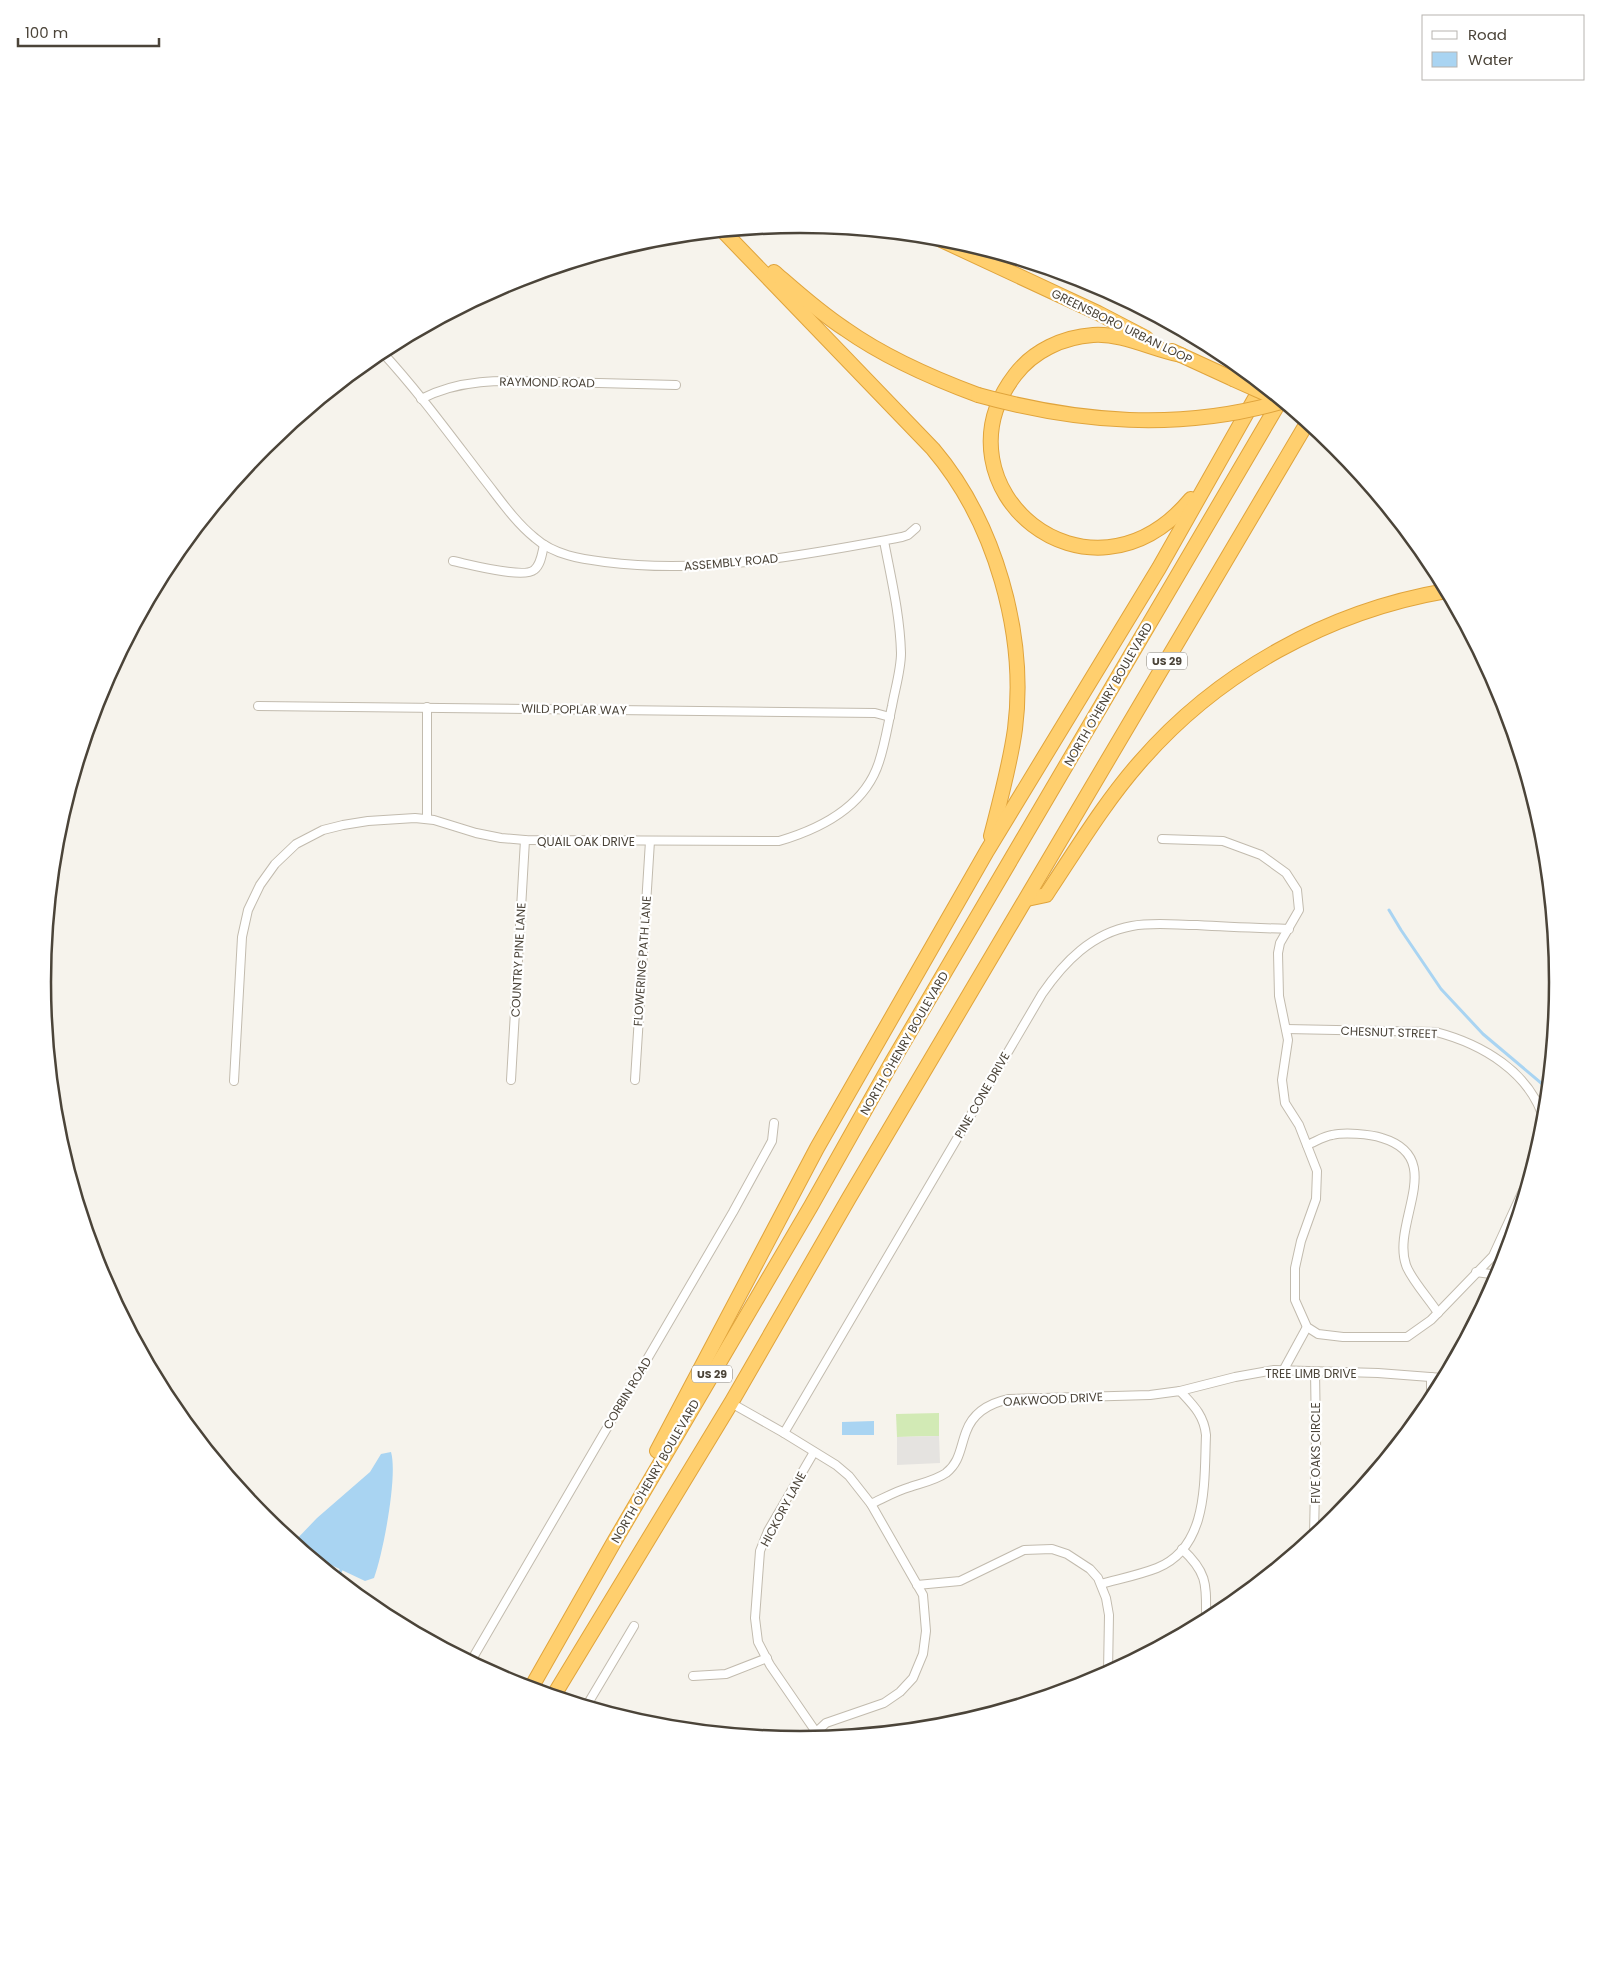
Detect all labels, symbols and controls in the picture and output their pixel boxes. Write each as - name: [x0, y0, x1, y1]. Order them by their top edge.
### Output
- scale bar: [18, 15, 159, 47]
- legend: [1422, 15, 1585, 80]
- text: 100 m: [25, 22, 68, 43]
- text: Road: [1468, 24, 1507, 45]
- text: Water: [1468, 49, 1514, 70]
- street label: GREENSBORO URBAN LOOP: [1049, 284, 1195, 368]
- street label: RAYMOND ROAD: [499, 373, 595, 391]
- street label: ASSEMBLY ROAD: [683, 549, 779, 575]
- street label: NORTH O'HENRY BOULEVARD: [1060, 619, 1156, 769]
- road number: US 29: [1147, 652, 1187, 669]
- street label: WILD POPLAR WAY: [521, 700, 627, 718]
- street label: QUAIL OAK DRIVE: [537, 833, 635, 850]
- street label: FLOWERING PATH LANE: [629, 895, 655, 1027]
- street label: COUNTRY PINE LANE: [507, 902, 529, 1018]
- street label: NORTH O'HENRY BOULEVARD: [856, 968, 952, 1118]
- street label: CHESNUT STREET: [1340, 1022, 1438, 1042]
- street label: PINE CONE DRIVE: [950, 1049, 1014, 1141]
- street label: CORBIN ROAD: [599, 1354, 655, 1432]
- street label: TREE LIMB DRIVE: [1265, 1365, 1357, 1382]
- road number: US 29: [692, 1366, 732, 1382]
- street label: OAKWOOD DRIVE: [1003, 1388, 1103, 1410]
- street label: NORTH O'HENRY BOULEVARD: [607, 1396, 703, 1546]
- street label: FIVE OAKS CIRCLE: [1307, 1402, 1324, 1504]
- street label: HICKORY LANE: [756, 1469, 810, 1549]

